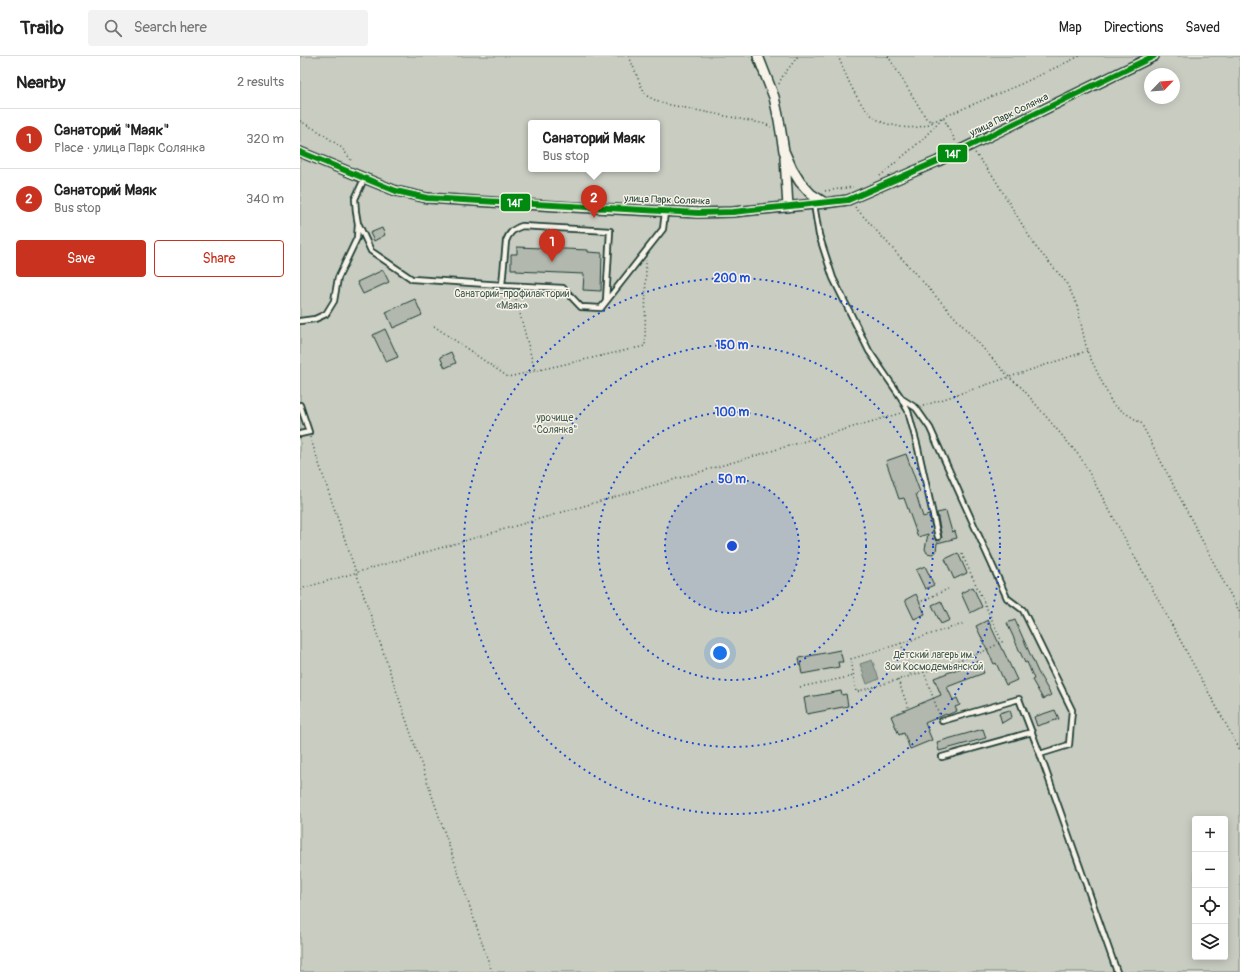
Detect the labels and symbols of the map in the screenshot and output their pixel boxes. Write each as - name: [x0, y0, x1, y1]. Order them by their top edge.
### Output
- north arrow: [1144, 68, 1180, 104]
- street label: улица Парк Солянка: [967, 91, 1051, 140]
- line badge: 14Г: [937, 144, 968, 163]
- text: 14Г: [945, 148, 961, 161]
- pin: 2: [581, 185, 607, 218]
- street label: улица Парк Солянка: [623, 192, 711, 208]
- line badge: 14Г: [500, 193, 531, 212]
- text: 14Г: [507, 197, 523, 210]
- pin: 1: [539, 229, 565, 262]
- text: 200 m: [714, 271, 751, 286]
- park label: Санаторий-профилакторий «Маяк»: [454, 288, 570, 312]
- text: 150 m: [716, 338, 749, 353]
- text: 100 m: [715, 405, 750, 420]
- park label: урочище "Солянка": [533, 412, 577, 436]
- text: 50 m: [718, 472, 746, 487]
- centre of rings: [725, 539, 739, 553]
- your location: [710, 643, 730, 663]
- park label: Детский лагерь им. Зои Космодемьянской: [885, 649, 983, 673]

